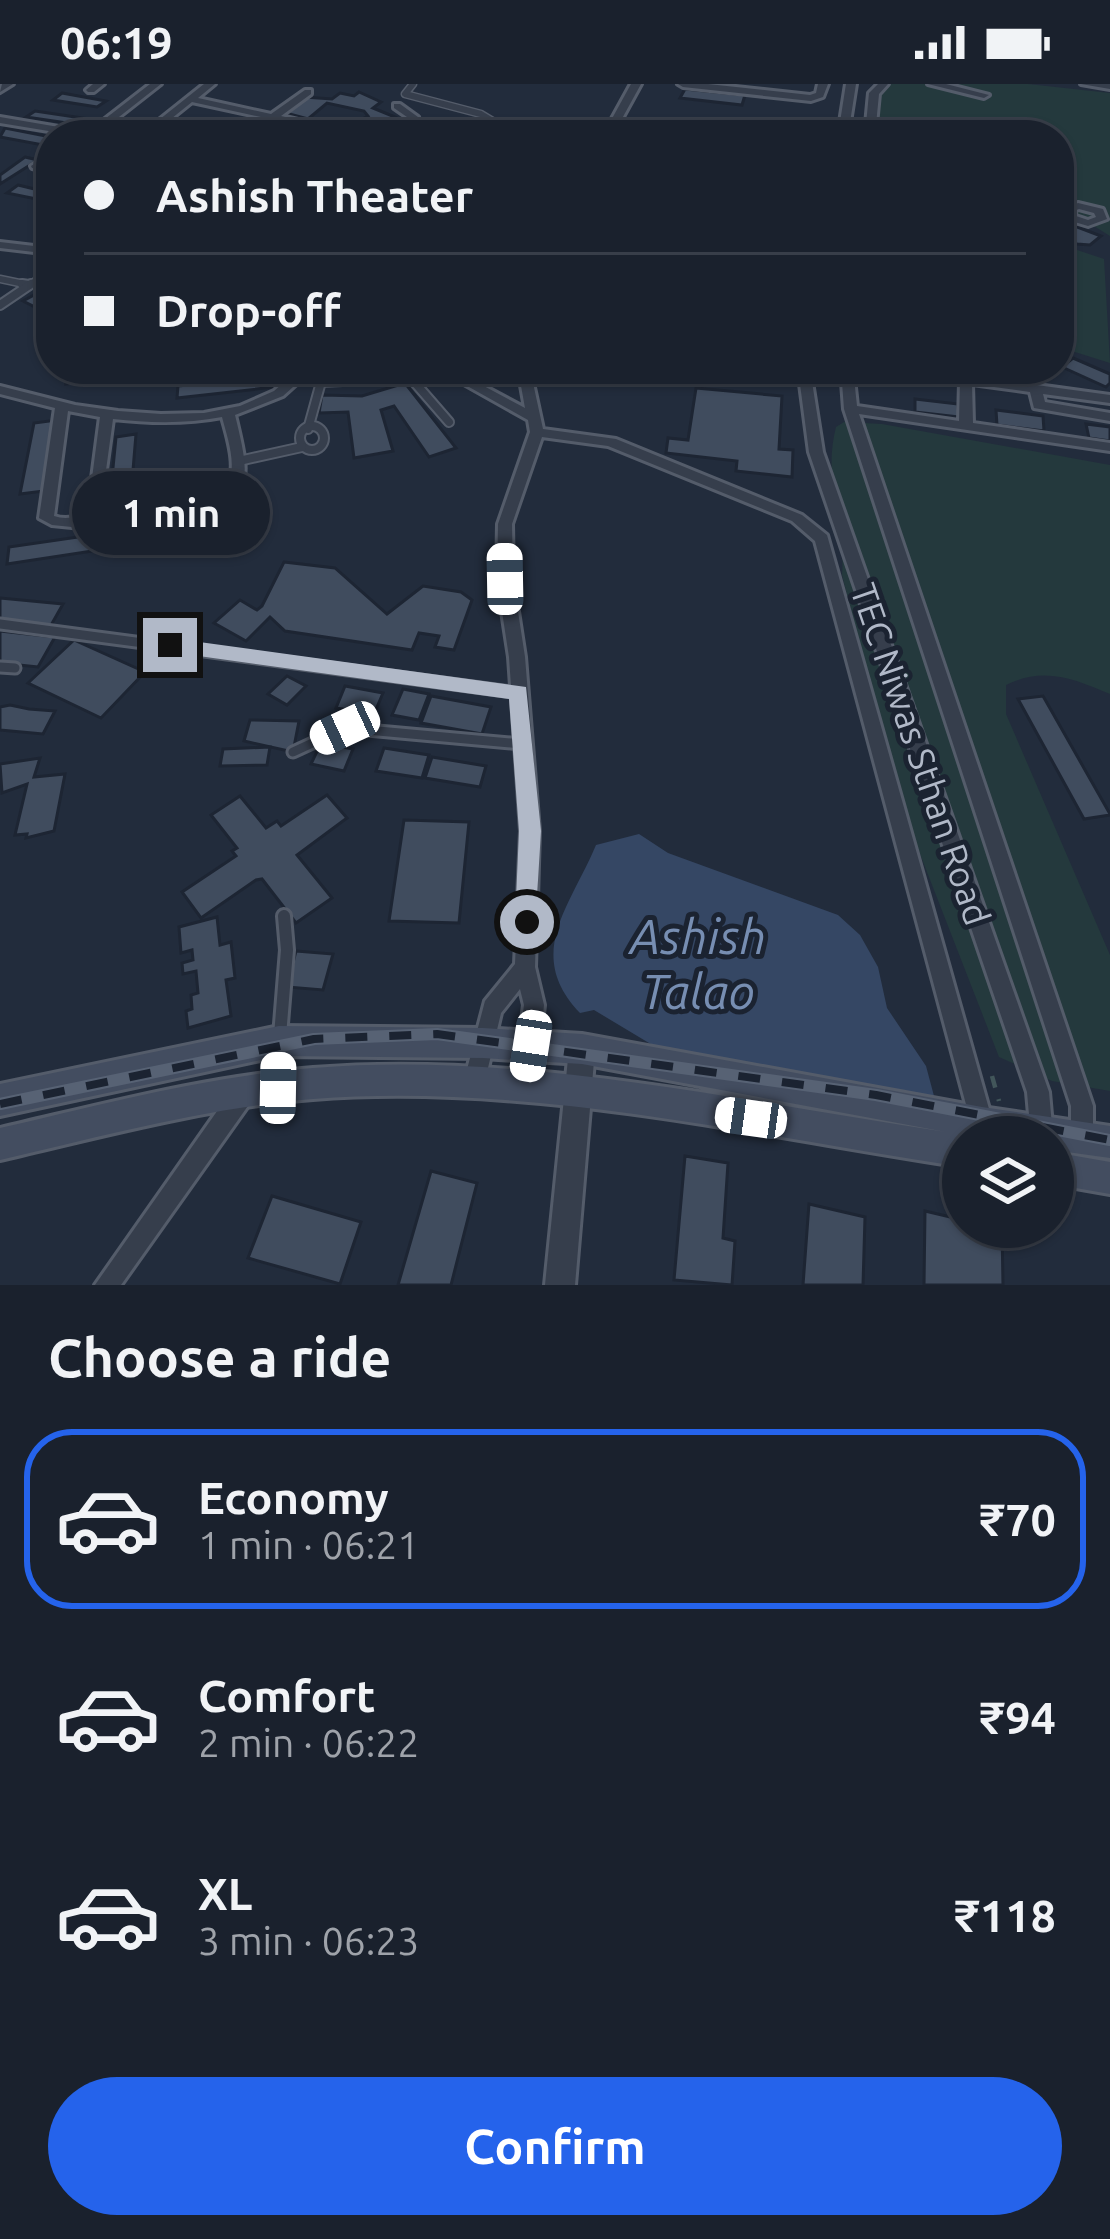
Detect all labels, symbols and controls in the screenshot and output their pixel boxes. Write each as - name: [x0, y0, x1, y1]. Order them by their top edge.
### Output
- text: 06:19: [60, 17, 173, 68]
- text: Ashish Theater: [156, 170, 473, 221]
- text: Drop-off: [156, 285, 341, 336]
- callout: 1 min: [71, 471, 269, 555]
- text: 1 min: [122, 491, 220, 534]
- car: [486, 543, 524, 615]
- street label: TEC Niwas Sthan Road: [843, 578, 999, 930]
- route end: [143, 618, 197, 672]
- car: [305, 696, 385, 760]
- route start: [500, 895, 554, 949]
- water label: Ashish Talao: [628, 909, 766, 1018]
- car: [508, 1008, 554, 1084]
- car: [259, 1052, 297, 1124]
- car: [713, 1095, 789, 1141]
- map controls: [942, 1116, 1074, 1248]
- button: layers: [942, 1116, 1074, 1248]
- text: Choose a ride: [48, 1327, 391, 1387]
- icon: car: [54, 1465, 162, 1573]
- text: Economy: [198, 1472, 389, 1523]
- text: ₹70: [980, 1494, 1056, 1545]
- text: 1 min · 06:21: [198, 1523, 419, 1566]
- icon: car: [54, 1663, 162, 1771]
- text: Comfort: [198, 1670, 375, 1721]
- text: ₹94: [980, 1692, 1056, 1743]
- text: 2 min · 06:22: [198, 1721, 419, 1764]
- icon: car: [54, 1861, 162, 1969]
- text: XL: [198, 1868, 252, 1919]
- text: ₹118: [954, 1890, 1056, 1941]
- text: 3 min · 06:23: [198, 1919, 419, 1962]
- button: Confirm: [48, 2077, 1062, 2215]

